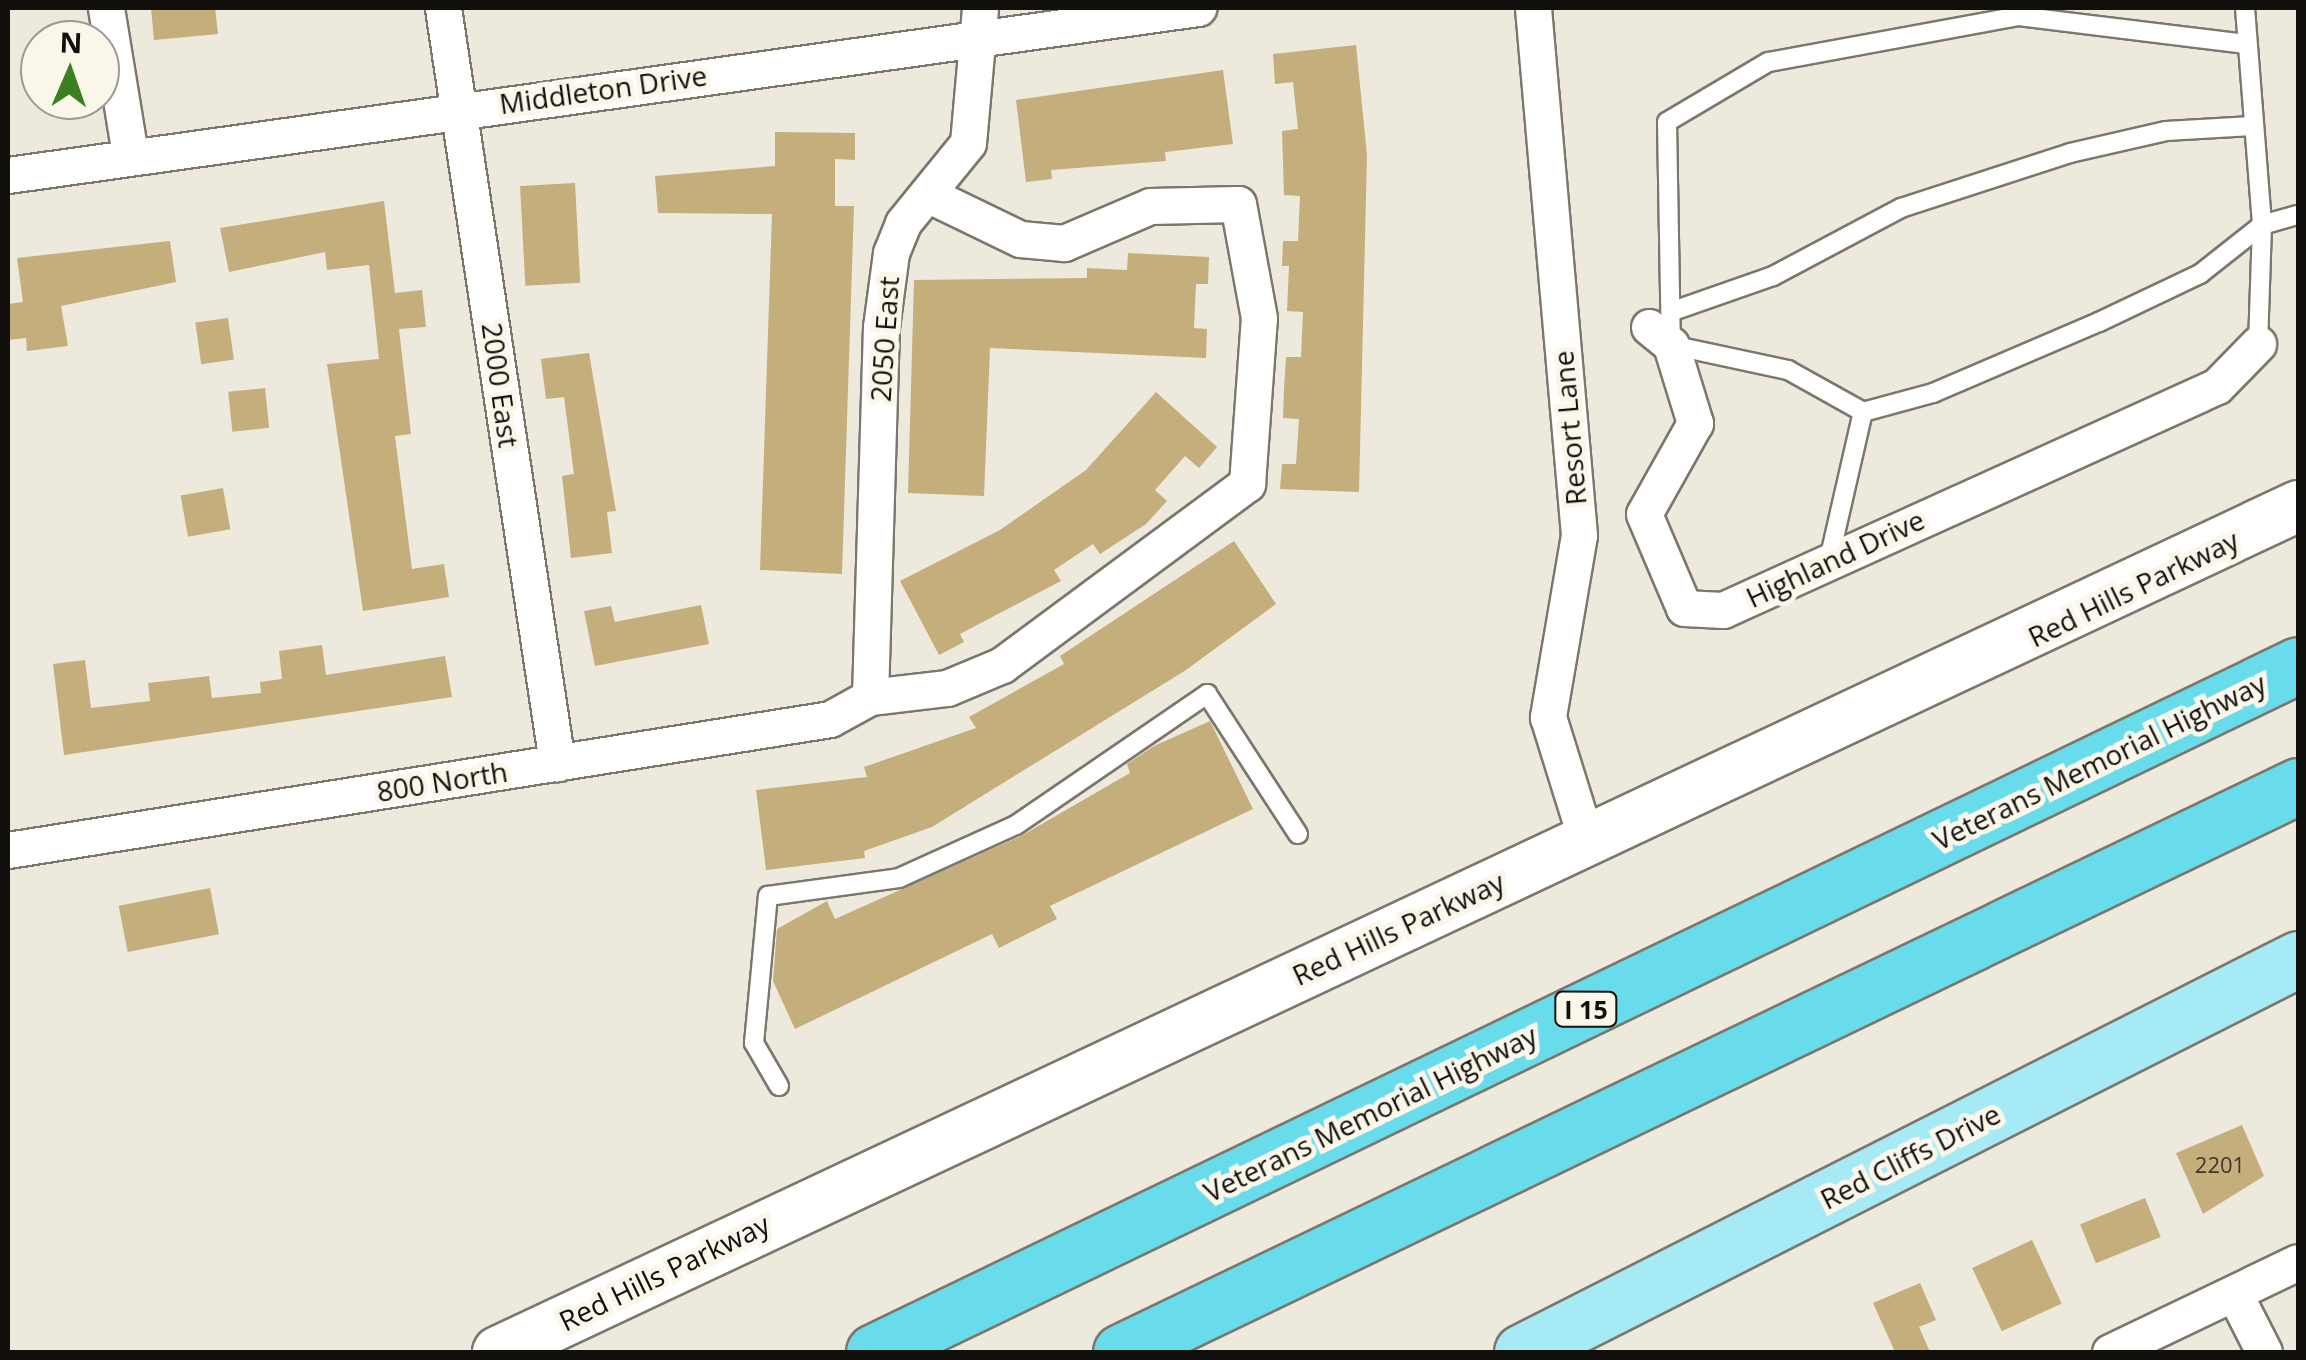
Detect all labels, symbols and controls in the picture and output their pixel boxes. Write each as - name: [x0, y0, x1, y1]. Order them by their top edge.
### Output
- north arrow: [20, 20, 120, 120]
- text: N: [59, 23, 83, 61]
- street label: Middleton Drive: [497, 58, 709, 120]
- street label: 2050 East: [863, 275, 905, 403]
- street label: 2000 East: [476, 320, 526, 450]
- street label: Resort Lane: [1546, 349, 1592, 507]
- street label: Highland Drive: [1741, 502, 1929, 614]
- street label: Red Hills Parkway: [2022, 523, 2244, 653]
- street label: Veterans Memorial Highway: [1927, 666, 2271, 856]
- street label: 800 North: [374, 754, 510, 808]
- street label: Red Hills Parkway: [1287, 864, 1509, 992]
- road number: I 15: [1554, 989, 1618, 1029]
- street label: Veterans Memorial Highway: [1198, 1018, 1542, 1208]
- street label: Red Cliffs Drive: [1815, 1096, 2005, 1216]
- house number: 2201: [2195, 1152, 2245, 1178]
- street label: Red Hills Parkway: [553, 1207, 775, 1337]

